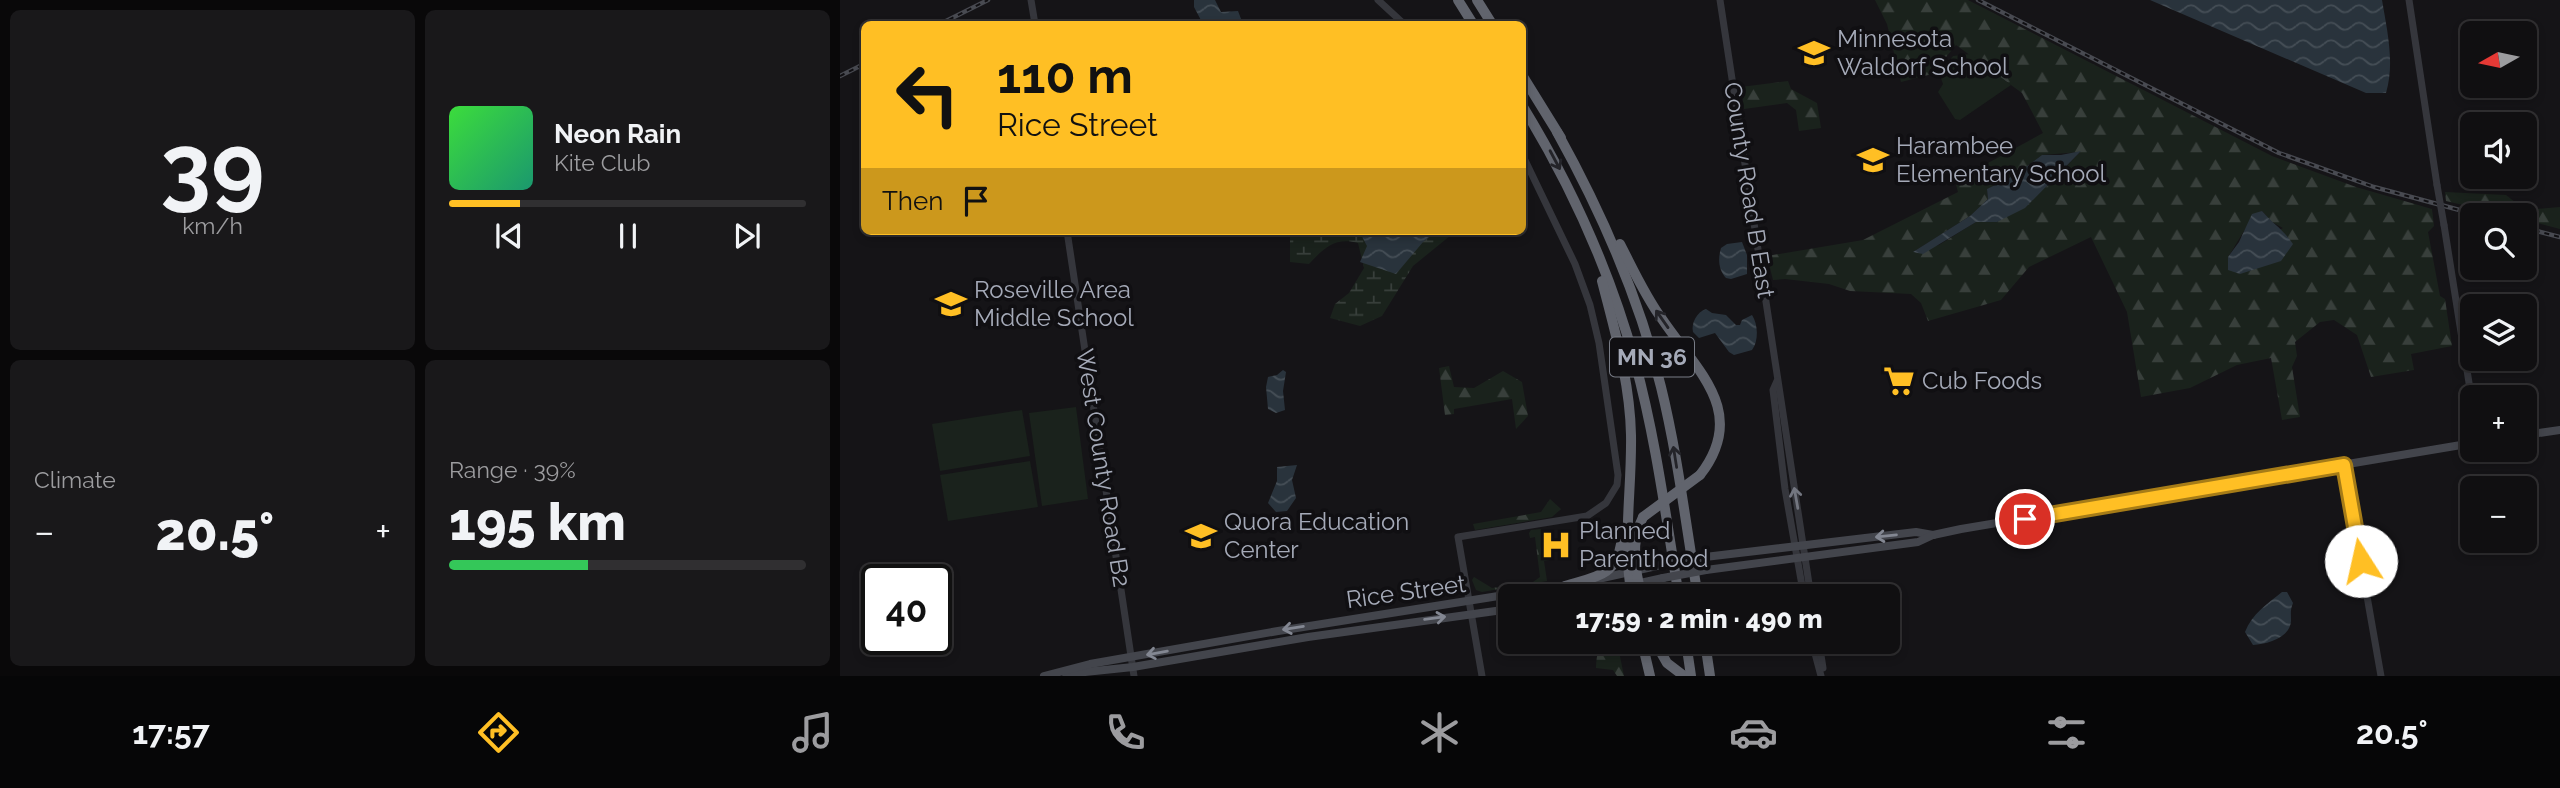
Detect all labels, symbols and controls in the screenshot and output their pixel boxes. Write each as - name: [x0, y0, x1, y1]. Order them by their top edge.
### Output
- north arrow: [2460, 21, 2538, 98]
- map controls: [2460, 21, 2537, 553]
- place label: Minnesota Waldorf School: [1837, 24, 2009, 81]
- school or university icon: Minnesota Waldorf School: [1797, 36, 1831, 70]
- text: 110 m: [997, 47, 1133, 104]
- icon: left: [882, 49, 973, 140]
- street label: County Road B East: [1718, 80, 1781, 300]
- text: Rice Street: [997, 106, 1158, 143]
- button: sound: [2460, 112, 2537, 189]
- text: 39: [160, 113, 265, 220]
- text: Neon Rain: [554, 119, 681, 149]
- place label: Harambee Elementary School: [1896, 131, 2107, 188]
- school or university icon: Harambee Elementary School: [1856, 143, 1890, 177]
- text: Kite Club: [554, 149, 651, 176]
- one-way arrow: [1548, 150, 1562, 170]
- icon: arrive: [957, 182, 995, 220]
- text: Then: [882, 186, 943, 216]
- button: search: [2460, 203, 2537, 280]
- text: km/h: [182, 212, 243, 239]
- icon: previous: [490, 217, 528, 255]
- icon: pause: [609, 217, 647, 255]
- icon: next: [728, 217, 766, 255]
- place label: Roseville Area Middle School: [974, 275, 1134, 332]
- school or university icon: Roseville Area Middle School: [934, 287, 968, 321]
- button: layers: [2460, 294, 2537, 371]
- one-way arrow: [1655, 310, 1669, 329]
- road number: MN 36: [1610, 338, 1694, 376]
- street label: West County Road B2: [1070, 347, 1137, 589]
- supermarket icon: Cub Foods: [1882, 364, 1916, 398]
- place label: Cub Foods: [1922, 366, 2042, 395]
- button: +: [2460, 385, 2537, 462]
- one-way arrow: [1668, 446, 1681, 469]
- text: Range · 39%: [449, 456, 576, 483]
- text: Climate: [34, 466, 116, 493]
- button: −: [2460, 476, 2537, 553]
- one-way arrow: [1789, 487, 1802, 510]
- pin: [1995, 489, 2055, 549]
- text: 195 km: [449, 491, 626, 552]
- icon: arrive: [2006, 500, 2044, 538]
- text: 20.5°: [155, 501, 274, 562]
- place label: Quora Education Center: [1224, 507, 1409, 564]
- text: −: [34, 509, 54, 554]
- text: +: [375, 509, 391, 554]
- place label: Planned Parenthood: [1579, 516, 1708, 573]
- school or university icon: Quora Education Center: [1184, 519, 1218, 553]
- position arrow: [2324, 524, 2398, 598]
- hospital icon: Planned Parenthood: [1539, 528, 1573, 562]
- one-way arrow: [1875, 529, 1898, 542]
- speed limit sign: 40: [861, 564, 952, 655]
- street label: Rice Street: [1344, 569, 1468, 614]
- text: 17:59 · 2 min · 490 m: [1575, 604, 1823, 634]
- one-way arrow: [1423, 612, 1446, 625]
- one-way arrow: [1282, 622, 1305, 635]
- one-way arrow: [1146, 647, 1169, 660]
- icon: directions: [474, 708, 523, 757]
- icon: music: [788, 708, 837, 757]
- icon: phone: [1101, 708, 1150, 757]
- icon: climate: [1415, 708, 1464, 757]
- icon: car: [1729, 708, 1778, 757]
- icon: filters: [2042, 708, 2091, 757]
- text: 17:57: [132, 714, 210, 751]
- text: 20.5°: [2356, 714, 2428, 751]

